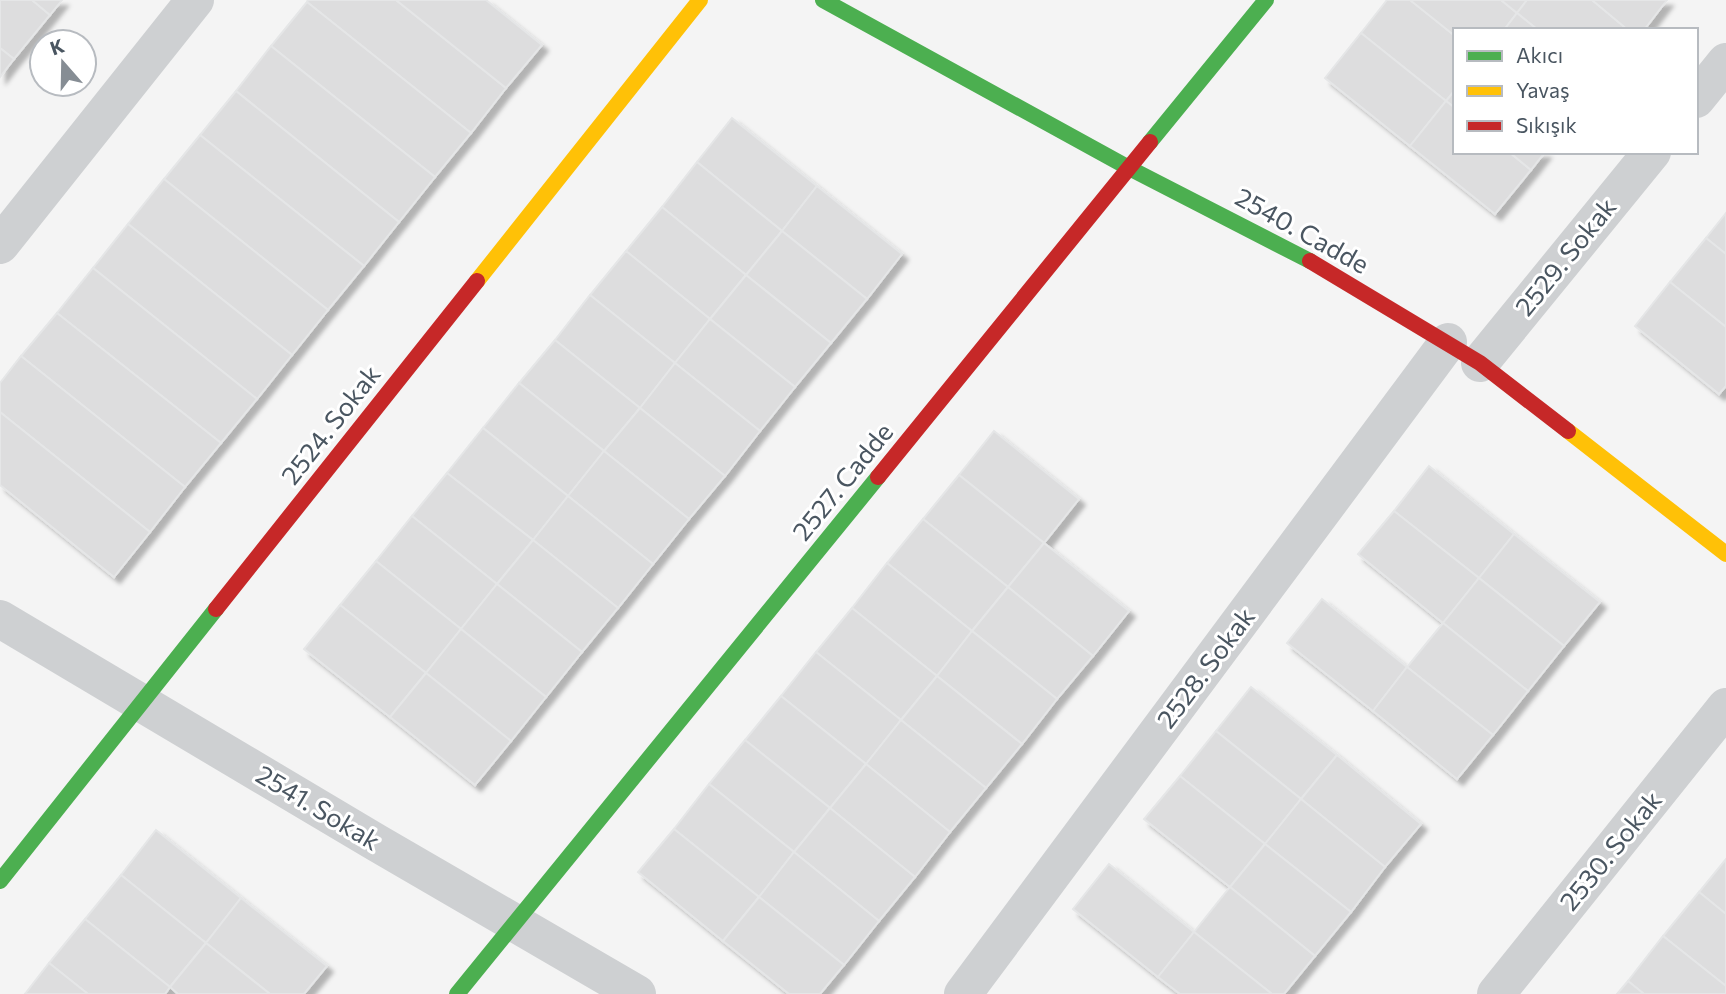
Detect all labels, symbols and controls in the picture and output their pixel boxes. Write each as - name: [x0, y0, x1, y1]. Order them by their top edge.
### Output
- north arrow: [28, 28, 98, 98]
- legend: [1453, 28, 1698, 154]
- text: K: [47, 33, 67, 60]
- text: Akıcı: [1516, 42, 1563, 67]
- text: Yavaş: [1516, 77, 1569, 102]
- text: Sıkışık: [1516, 112, 1577, 137]
- street label: 2540. Cadde: [1231, 180, 1375, 279]
- street label: 2529. Sokak: [1508, 191, 1622, 321]
- street label: 2524. Sokak: [274, 358, 386, 490]
- street label: 2527. Cadde: [785, 416, 899, 546]
- street label: 2528. Sokak: [1149, 601, 1260, 733]
- street label: 2541. Sokak: [251, 758, 386, 856]
- street label: 2530. Sokak: [1552, 784, 1667, 916]

